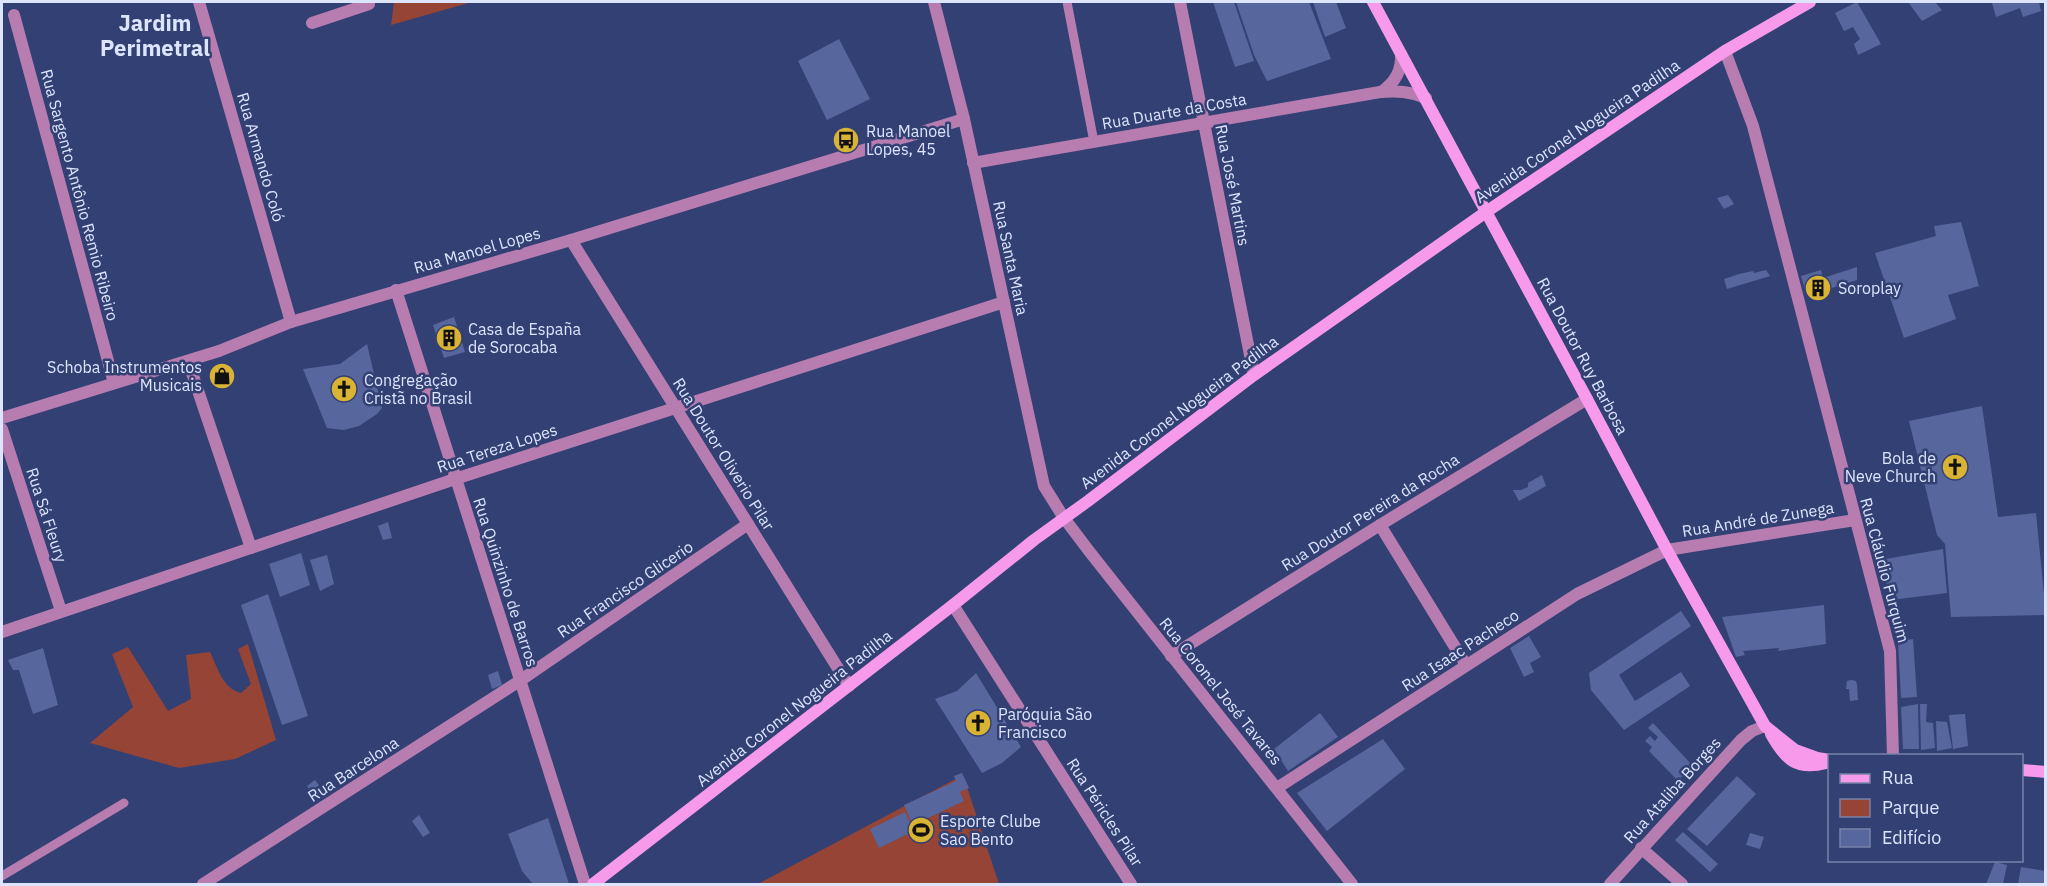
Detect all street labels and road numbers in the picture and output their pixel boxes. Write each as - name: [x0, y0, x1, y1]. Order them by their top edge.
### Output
- street label: Avenida Coronel Nogueira Padilha: [1471, 55, 1684, 207]
- street label: Rua Sargento Antônio Remio Ribeiro: [37, 67, 123, 323]
- street label: Rua Duarte da Costa: [1100, 88, 1248, 134]
- street label: Rua Armando Coló: [233, 90, 289, 224]
- street label: Rua José Martins: [1211, 123, 1255, 247]
- street label: Rua Santa Maria: [989, 199, 1033, 317]
- street label: Rua Manoel Lopes: [411, 222, 543, 278]
- street label: Rua Doutor Ruy Barbosa: [1533, 274, 1633, 438]
- street label: Avenida Coronel Nogueira Padilha: [1076, 331, 1282, 493]
- street label: Rua Doutor Oliverio Pilar: [669, 374, 779, 534]
- street label: Rua Tereza Lopes: [434, 419, 560, 477]
- street label: Rua Doutor Pereira da Rocha: [1277, 449, 1463, 575]
- street label: Rua Sá Fleury: [22, 465, 72, 565]
- street label: Rua Quinzinho de Barros: [469, 495, 543, 669]
- street label: Rua Cláudio Furquim: [1856, 495, 1914, 645]
- street label: Rua André de Zunega: [1681, 497, 1836, 541]
- street label: Rua Francisco Glicerio: [553, 536, 697, 642]
- street label: Rua Isaac Pacheco: [1398, 605, 1522, 695]
- street label: Rua Coronel José Tavares: [1155, 613, 1287, 769]
- street label: Avenida Coronel Nogueira Padilha: [692, 625, 896, 791]
- street label: Rua Barcelona: [304, 732, 402, 806]
- street label: Rua Ataliba Borges: [1619, 733, 1725, 847]
- street label: Rua Péricles Pilar: [1063, 754, 1147, 870]

